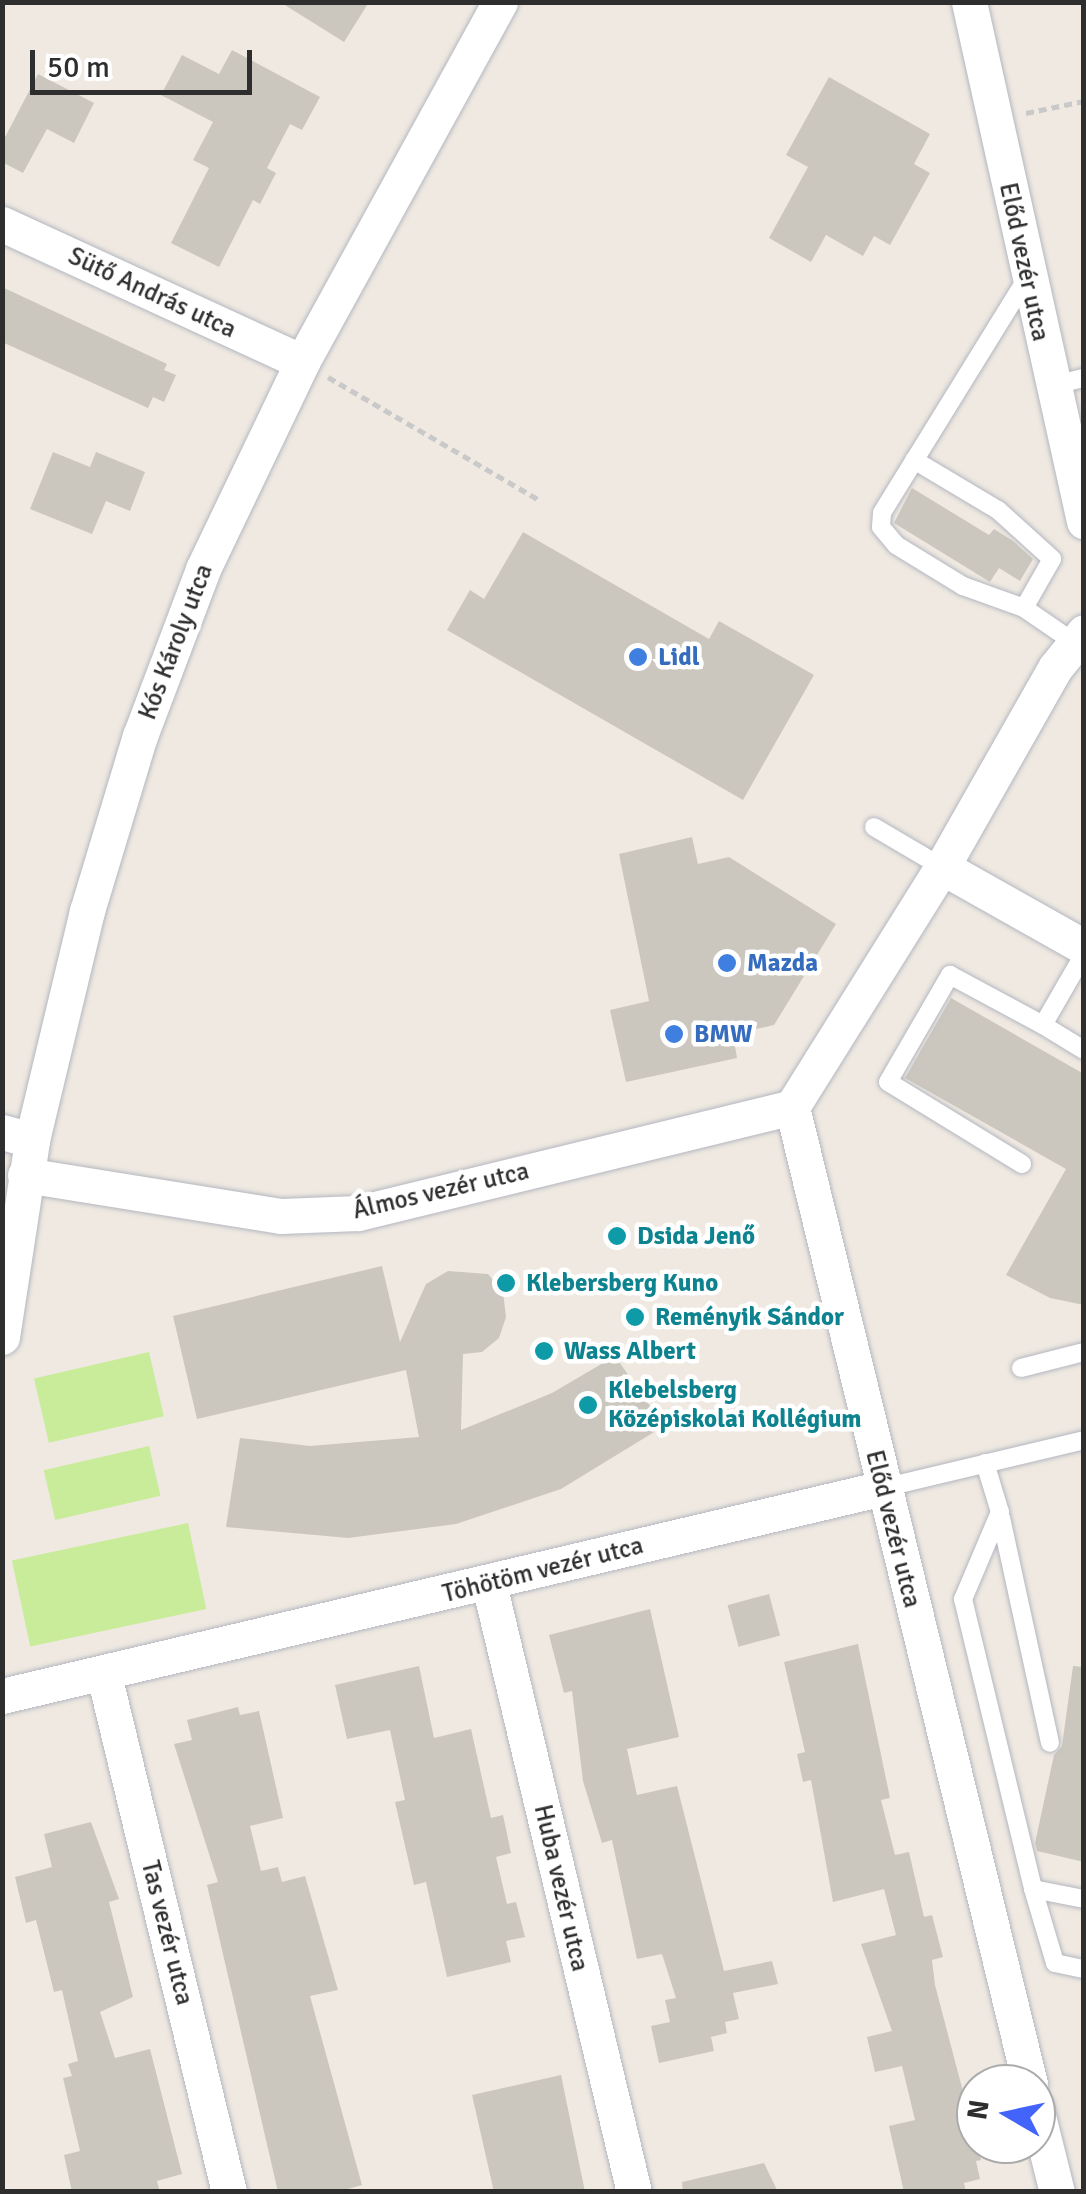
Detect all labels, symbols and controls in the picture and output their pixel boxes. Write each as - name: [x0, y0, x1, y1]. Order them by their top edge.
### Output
- scale bar: [35, 30, 258, 92]
- text: 50 m: [47, 49, 110, 86]
- street label: Előd vezér utca: [993, 180, 1055, 344]
- street label: Sütő András utca: [63, 241, 241, 345]
- street label: Kós Károly utca: [133, 560, 219, 724]
- place label: Lidl: [658, 642, 699, 672]
- marker: Lidl: [627, 646, 649, 668]
- place label: Mazda: [747, 948, 818, 978]
- marker: Mazda: [716, 952, 738, 974]
- place label: BMW: [694, 1019, 753, 1049]
- marker: BMW: [663, 1023, 685, 1045]
- street label: Álmos vezér utca: [350, 1156, 532, 1226]
- place label: Dsida Jenő: [637, 1221, 755, 1251]
- marker: Dsida Jenő: [606, 1225, 628, 1247]
- place label: Klebersberg Kuno: [526, 1268, 718, 1298]
- marker: Klebersberg Kuno: [495, 1272, 517, 1294]
- place label: Reményik Sándor: [655, 1302, 844, 1332]
- marker: Reményik Sándor: [624, 1306, 646, 1328]
- place label: Wass Albert: [564, 1336, 696, 1366]
- marker: Wass Albert: [533, 1340, 555, 1362]
- place label: Klebelsberg Középiskolai Kollégium: [608, 1376, 862, 1435]
- marker: Klebelsberg Középiskolai Kollégium: [577, 1394, 599, 1416]
- street label: Előd vezér utca: [859, 1447, 927, 1611]
- street label: Töhötöm vezér utca: [440, 1531, 646, 1609]
- street label: Huba vezér utca: [527, 1802, 595, 1974]
- street label: Tas vezér utca: [135, 1858, 199, 2008]
- north arrow: [956, 2064, 1056, 2164]
- text: N: [960, 2097, 997, 2122]

